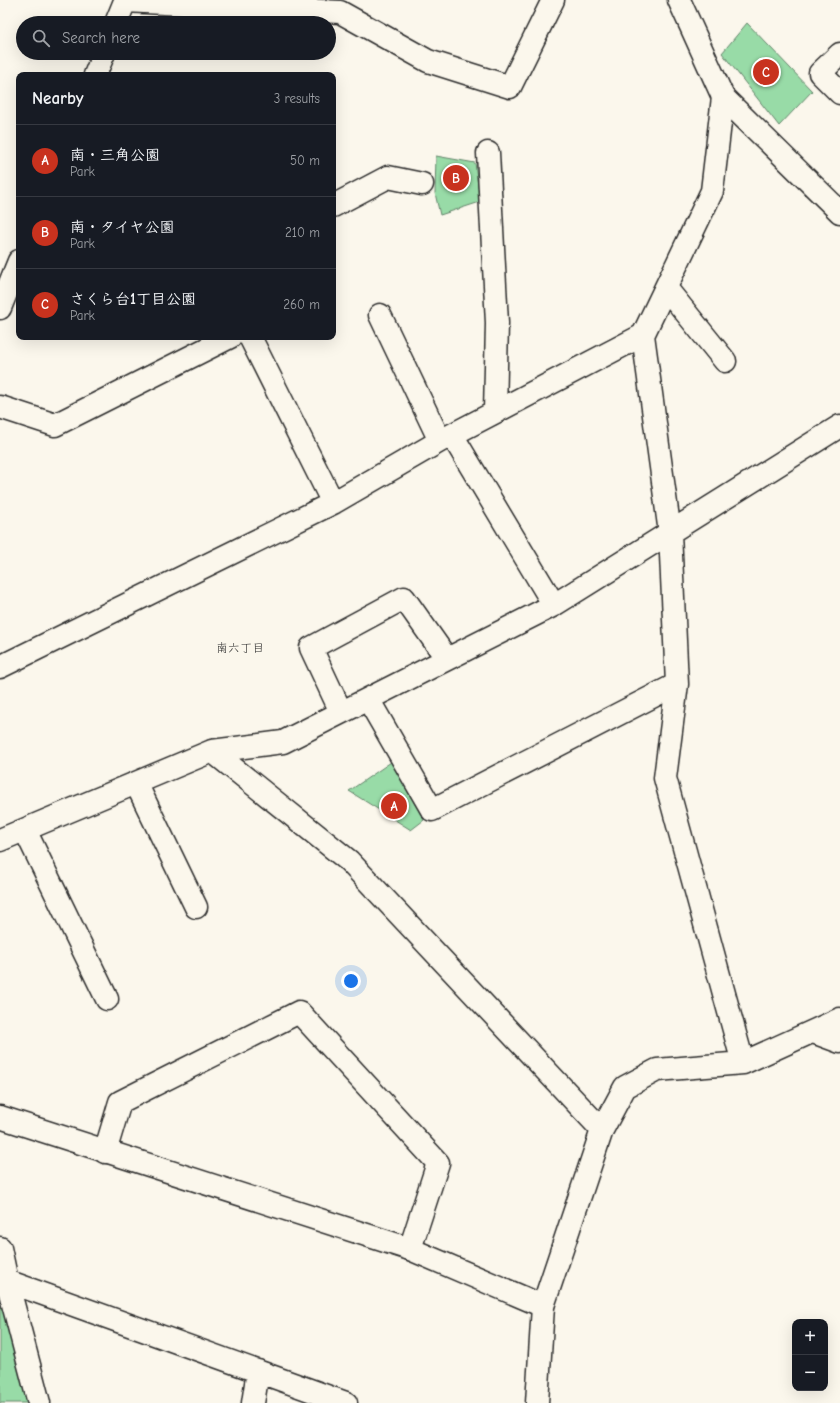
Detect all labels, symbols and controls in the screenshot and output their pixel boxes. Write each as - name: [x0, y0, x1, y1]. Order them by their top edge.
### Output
- search box: [16, 16, 336, 60]
- icon: search: [30, 27, 52, 49]
- text: Search here: [62, 29, 140, 47]
- pin: C: [753, 57, 779, 87]
- text: Nearby: [32, 89, 83, 108]
- text: 3 results: [274, 91, 320, 106]
- text: 南・三角公園: [70, 146, 160, 164]
- text: A: [41, 153, 49, 168]
- text: 50 m: [290, 153, 320, 168]
- pin: B: [443, 163, 469, 193]
- text: Park: [70, 164, 95, 179]
- text: 南・タイヤ公園: [70, 218, 174, 236]
- text: B: [41, 225, 49, 240]
- text: 210 m: [285, 225, 320, 240]
- text: Park: [70, 236, 95, 251]
- text: さくら台1丁目公園: [70, 290, 196, 308]
- text: C: [41, 297, 49, 312]
- text: 260 m: [283, 297, 320, 312]
- text: Park: [70, 308, 95, 323]
- district label: 南六丁目: [216, 641, 264, 655]
- pin: A: [381, 791, 407, 821]
- your location: [341, 971, 361, 991]
- map controls: [792, 1319, 828, 1391]
- button: +: [792, 1319, 828, 1355]
- button: −: [792, 1355, 828, 1391]

